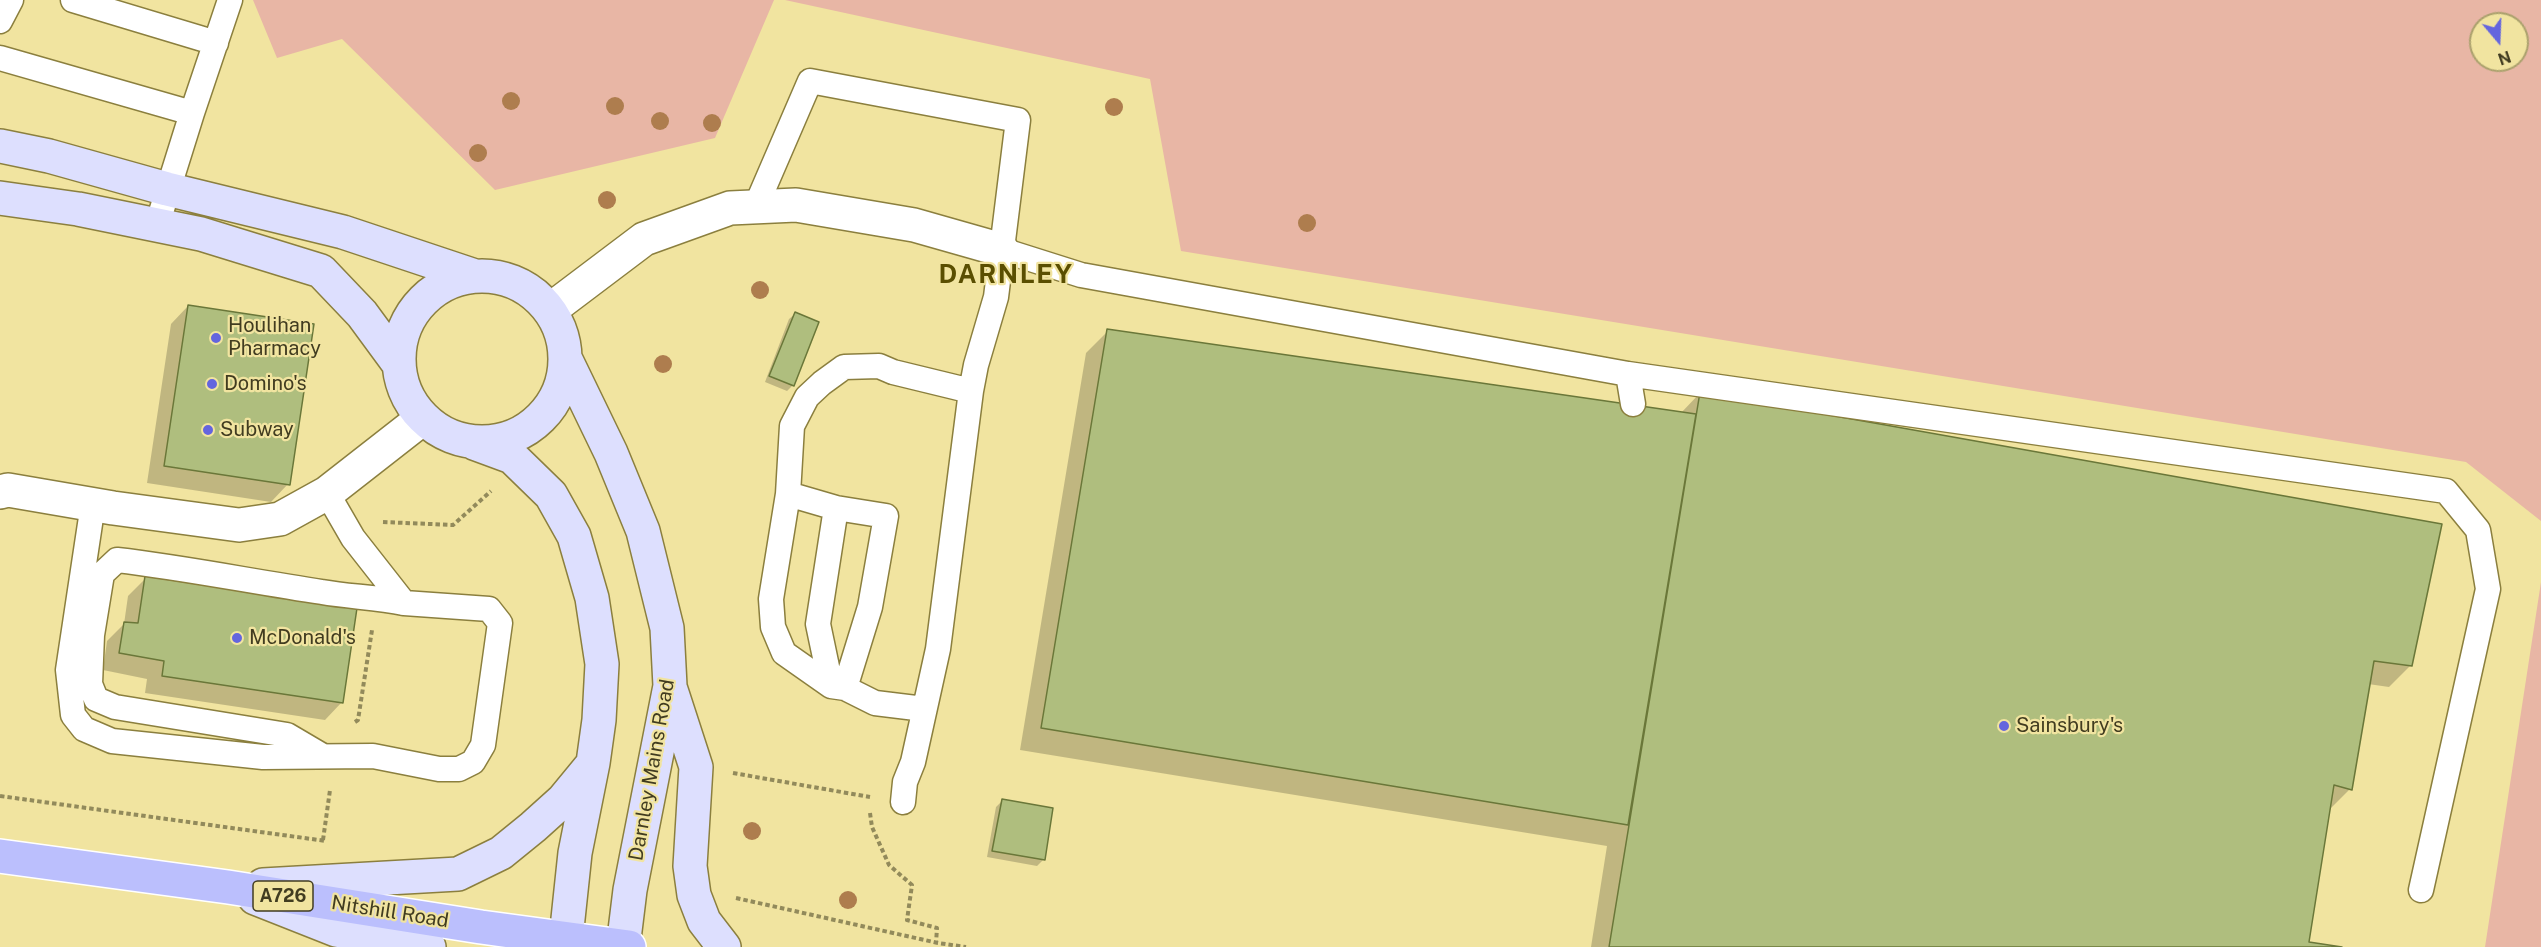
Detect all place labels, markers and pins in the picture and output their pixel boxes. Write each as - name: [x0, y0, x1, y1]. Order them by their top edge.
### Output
- place label: Houlihan Pharmacy: [228, 314, 321, 361]
- marker: Houlihan Pharmacy: [209, 331, 223, 345]
- place label: Domino's: [224, 372, 307, 396]
- marker: Domino's: [205, 377, 219, 391]
- place label: Subway: [220, 418, 294, 442]
- marker: Subway: [201, 423, 215, 437]
- place label: McDonald's: [249, 626, 356, 650]
- marker: McDonald's: [230, 631, 244, 645]
- place label: Sainsbury's: [2016, 714, 2123, 738]
- marker: Sainsbury's: [1997, 719, 2011, 733]

